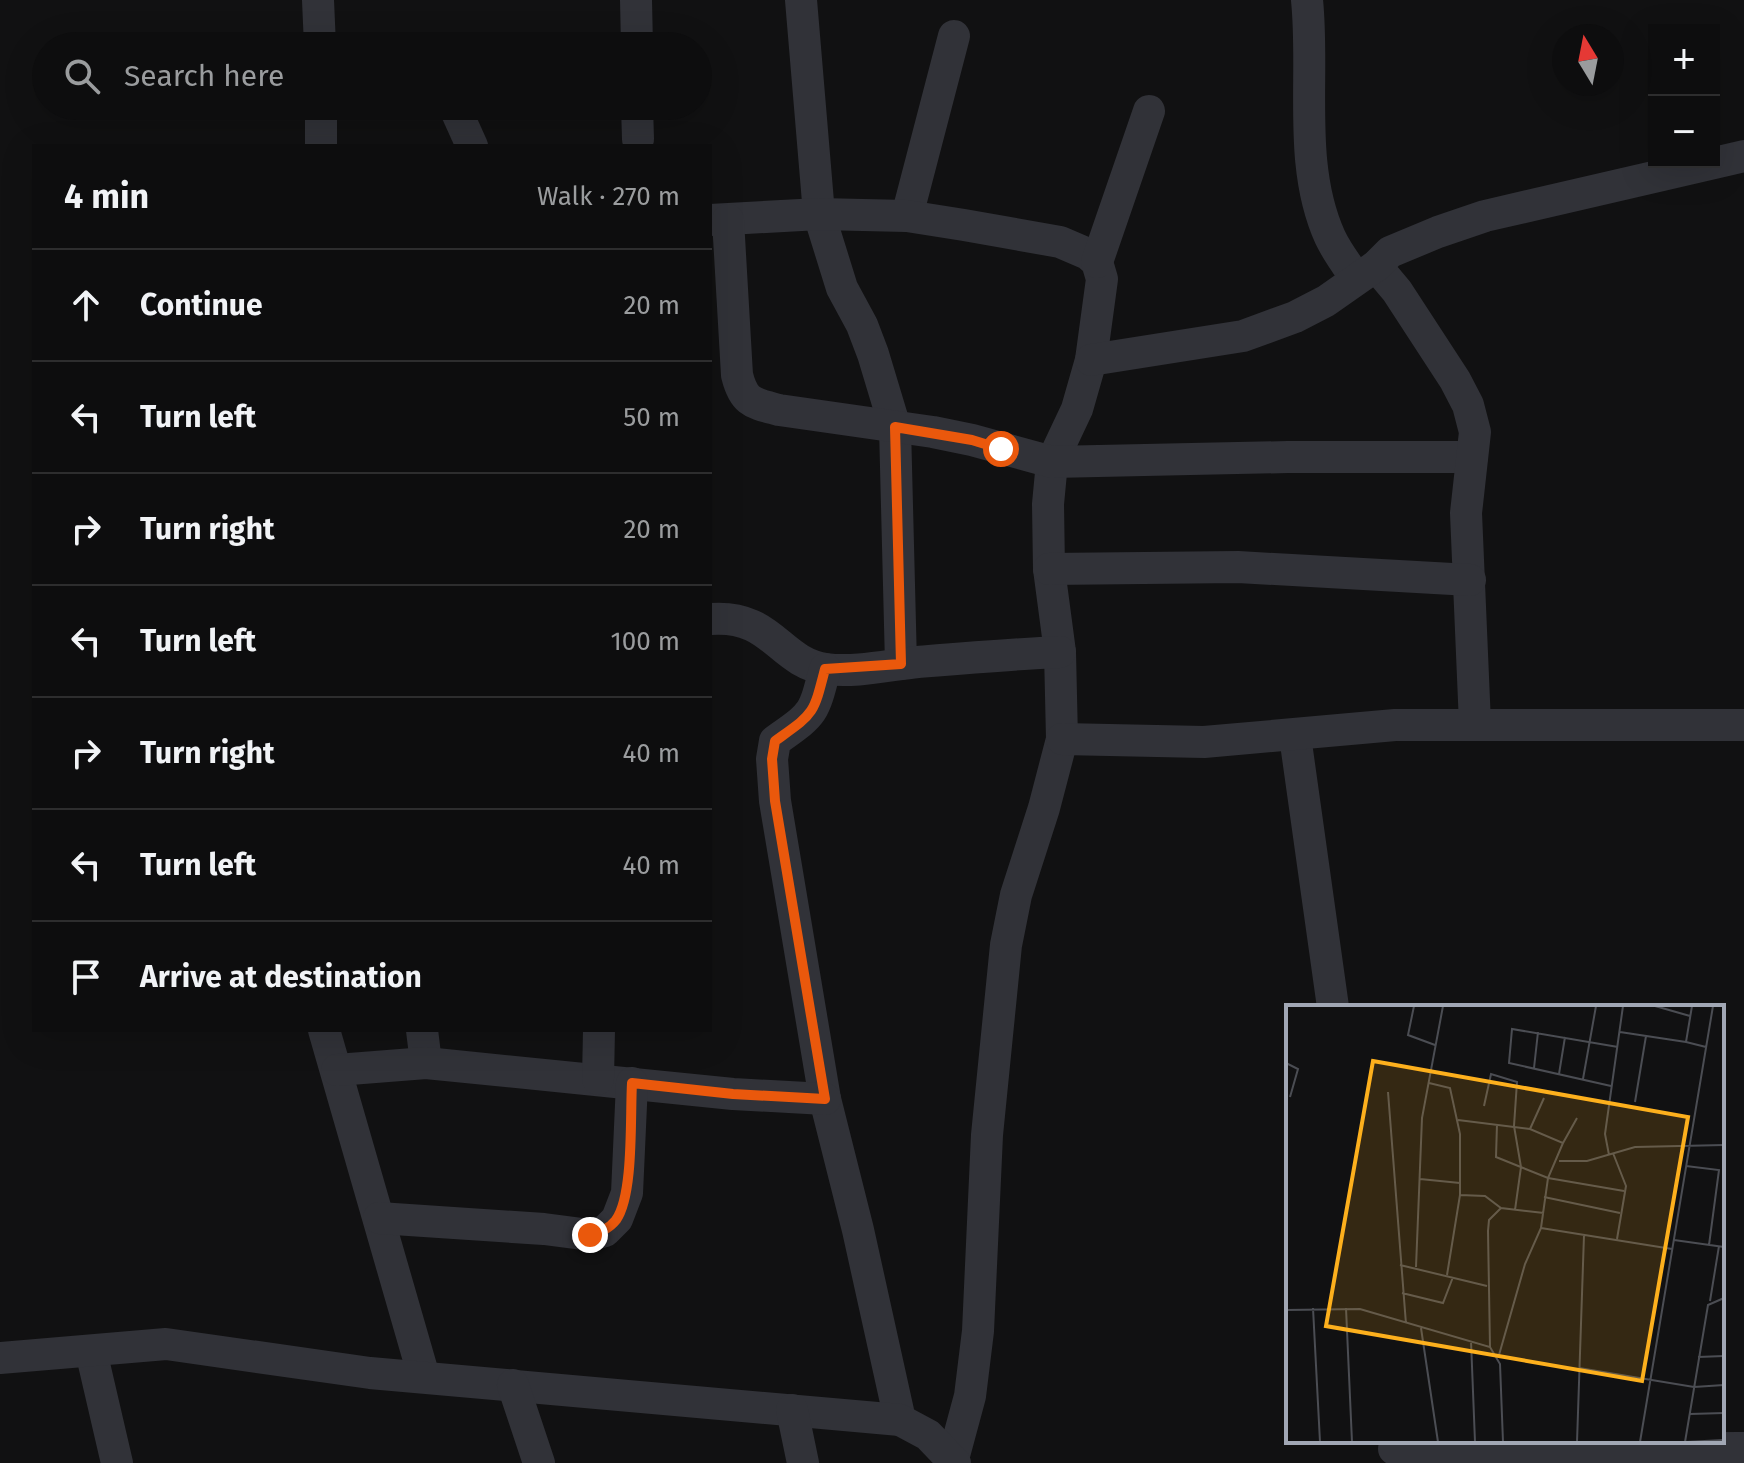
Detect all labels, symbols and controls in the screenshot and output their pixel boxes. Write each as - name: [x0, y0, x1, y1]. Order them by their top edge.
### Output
- north arrow: [1552, 24, 1624, 96]
- map controls: [1648, 24, 1720, 168]
- button: +: [1648, 24, 1720, 96]
- search box: [32, 32, 712, 120]
- icon: search: [60, 54, 104, 98]
- text: Search here: [124, 58, 284, 94]
- button: −: [1648, 96, 1720, 168]
- text: 4 min: [64, 176, 149, 217]
- text: Walk · 270 m: [537, 181, 680, 212]
- icon: ahead: [64, 283, 108, 327]
- text: Continue: [140, 287, 263, 323]
- text: 20 m: [623, 290, 680, 321]
- icon: left: [64, 395, 108, 439]
- text: Turn left: [140, 399, 256, 435]
- text: 50 m: [623, 402, 680, 433]
- route start: [983, 431, 1019, 467]
- icon: right: [64, 507, 108, 551]
- text: Turn right: [140, 511, 275, 547]
- text: 20 m: [623, 514, 680, 545]
- icon: left: [64, 619, 108, 663]
- text: Turn left: [140, 623, 256, 659]
- text: 100 m: [611, 626, 680, 657]
- icon: right: [64, 731, 108, 775]
- text: Turn right: [140, 735, 275, 771]
- text: 40 m: [622, 738, 680, 769]
- icon: left: [64, 843, 108, 887]
- text: Turn left: [140, 847, 256, 883]
- text: 40 m: [622, 850, 680, 881]
- icon: arrive: [64, 955, 108, 999]
- text: Arrive at destination: [140, 959, 422, 995]
- inset map: [1286, 1005, 1724, 1443]
- route end: [572, 1217, 608, 1253]

